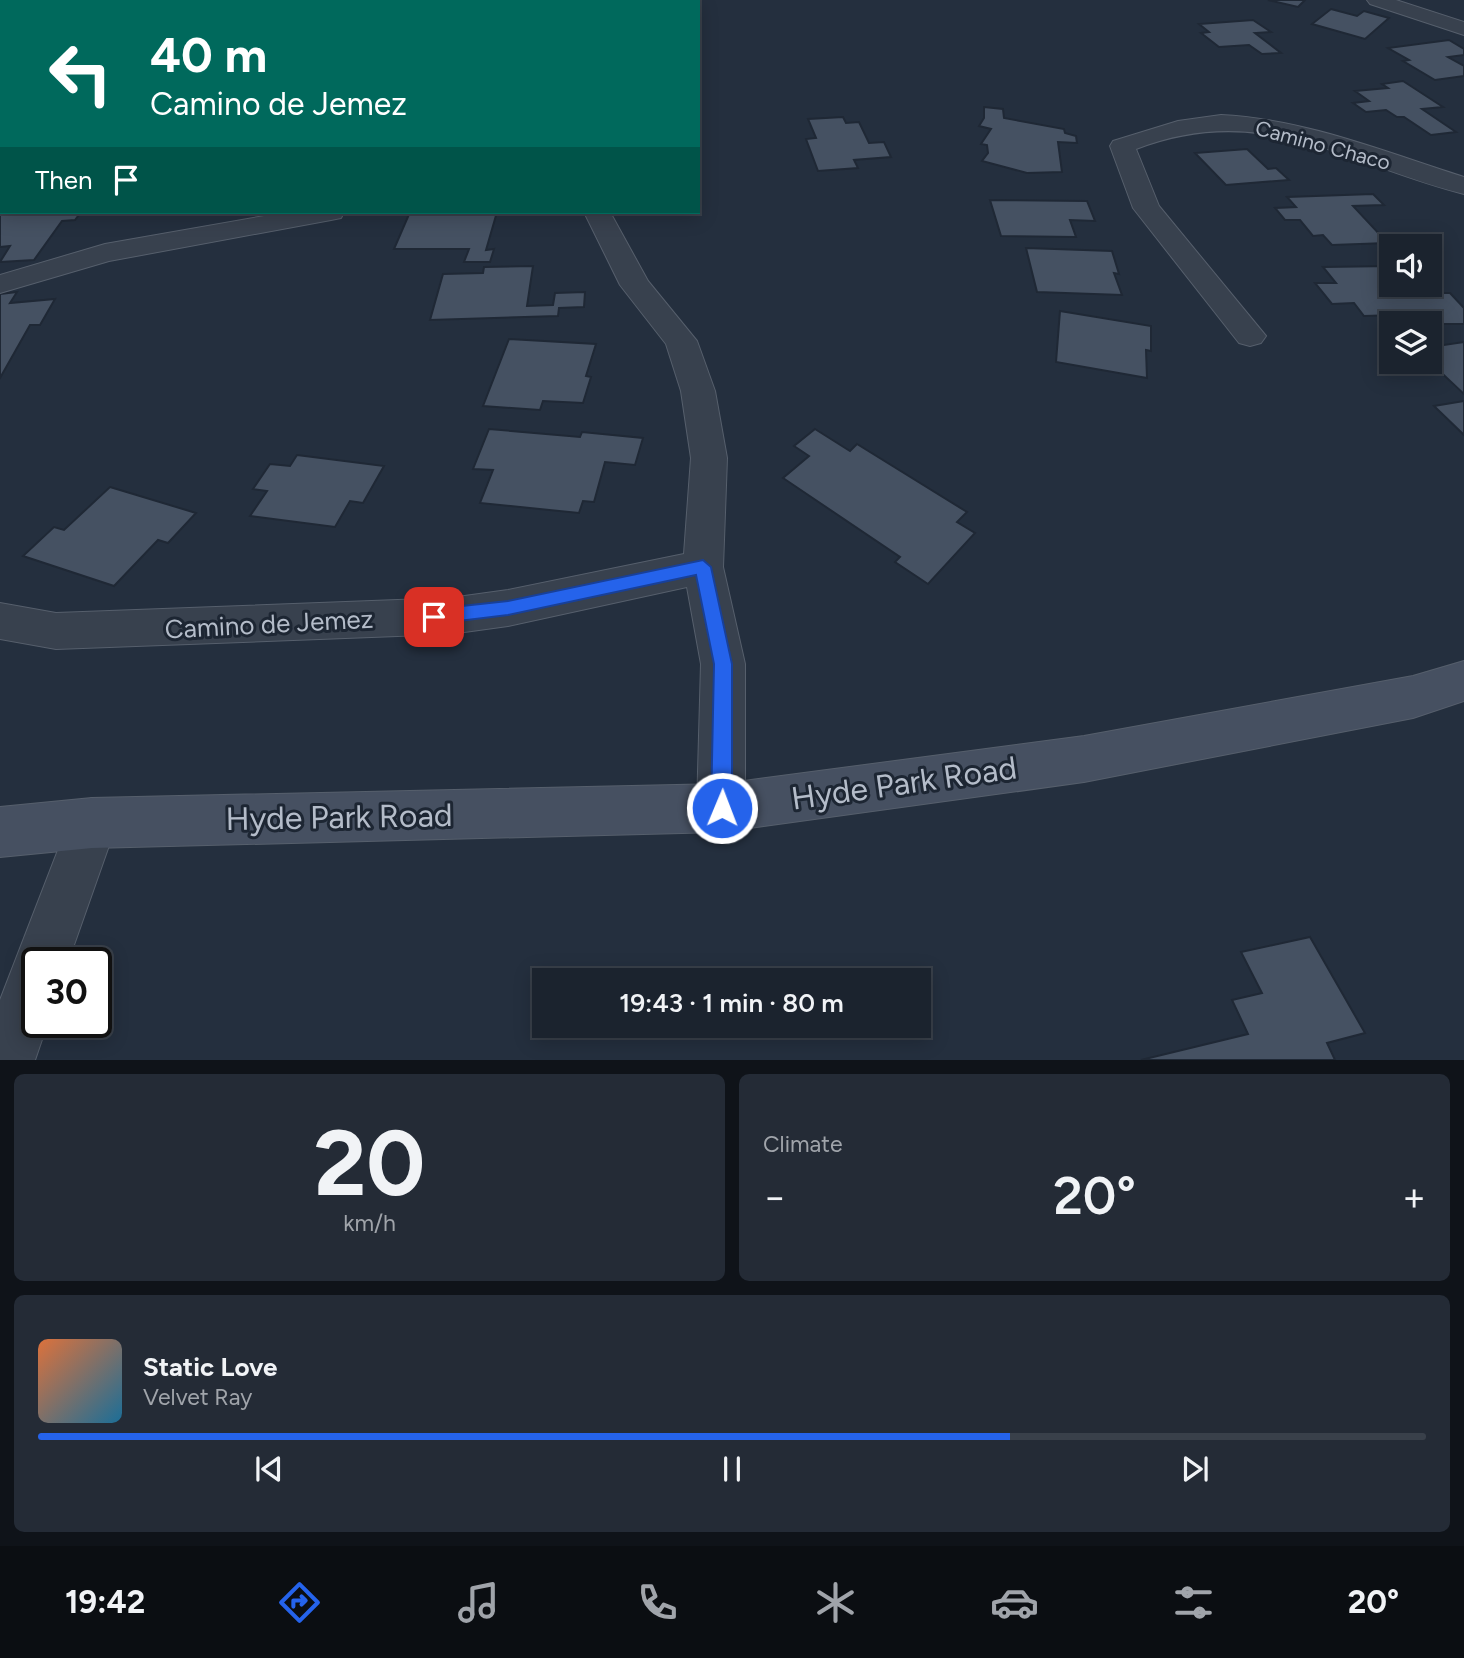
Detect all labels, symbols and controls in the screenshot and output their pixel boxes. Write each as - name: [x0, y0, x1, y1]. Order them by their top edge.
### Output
- text: 40 m: [150, 25, 267, 84]
- icon: left: [35, 28, 126, 119]
- text: Camino de Jemez: [150, 85, 407, 123]
- street label: Camino Chaco: [1253, 115, 1393, 175]
- icon: arrive: [107, 161, 145, 199]
- text: Then: [35, 164, 93, 196]
- map controls: [1379, 234, 1442, 374]
- button: sound: [1379, 234, 1442, 297]
- button: layers: [1379, 311, 1442, 374]
- pin: [404, 587, 464, 647]
- icon: arrive: [415, 598, 453, 636]
- street label: Camino de Jemez: [164, 603, 374, 645]
- street label: Hyde Park Road: [789, 748, 1019, 818]
- position arrow: [685, 771, 759, 845]
- street label: Hyde Park Road: [225, 796, 453, 838]
- speed limit sign: 30: [21, 947, 112, 1038]
- text: 19:43 · 1 min · 80 m: [619, 987, 844, 1019]
- text: 20: [314, 1109, 425, 1218]
- text: Climate: [763, 1130, 842, 1158]
- text: 20°: [1053, 1165, 1136, 1227]
- text: −: [763, 1174, 787, 1220]
- text: +: [1402, 1174, 1426, 1220]
- text: km/h: [343, 1209, 396, 1237]
- text: Static Love: [143, 1351, 277, 1383]
- text: Velvet Ray: [143, 1383, 252, 1411]
- icon: previous: [250, 1450, 288, 1488]
- icon: pause: [713, 1450, 751, 1488]
- icon: next: [1176, 1450, 1214, 1488]
- icon: directions: [275, 1578, 324, 1627]
- icon: music: [454, 1578, 503, 1627]
- icon: phone: [633, 1578, 682, 1627]
- icon: climate: [811, 1578, 860, 1627]
- icon: car: [990, 1578, 1039, 1627]
- icon: filters: [1169, 1578, 1218, 1627]
- text: 19:42: [65, 1583, 145, 1621]
- text: 20°: [1348, 1583, 1399, 1621]

